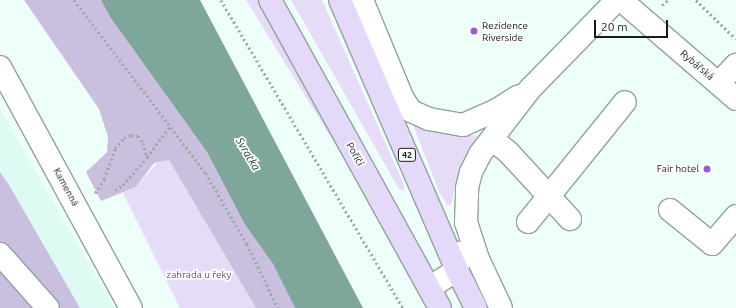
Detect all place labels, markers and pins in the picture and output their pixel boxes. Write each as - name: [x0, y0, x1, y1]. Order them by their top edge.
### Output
- place label: Rezidence Riverside: [482, 19, 528, 42]
- marker: Rezidence Riverside: [469, 26, 479, 36]
- place label: Fair hotel: [657, 163, 699, 175]
- marker: Fair hotel: [702, 164, 712, 174]

